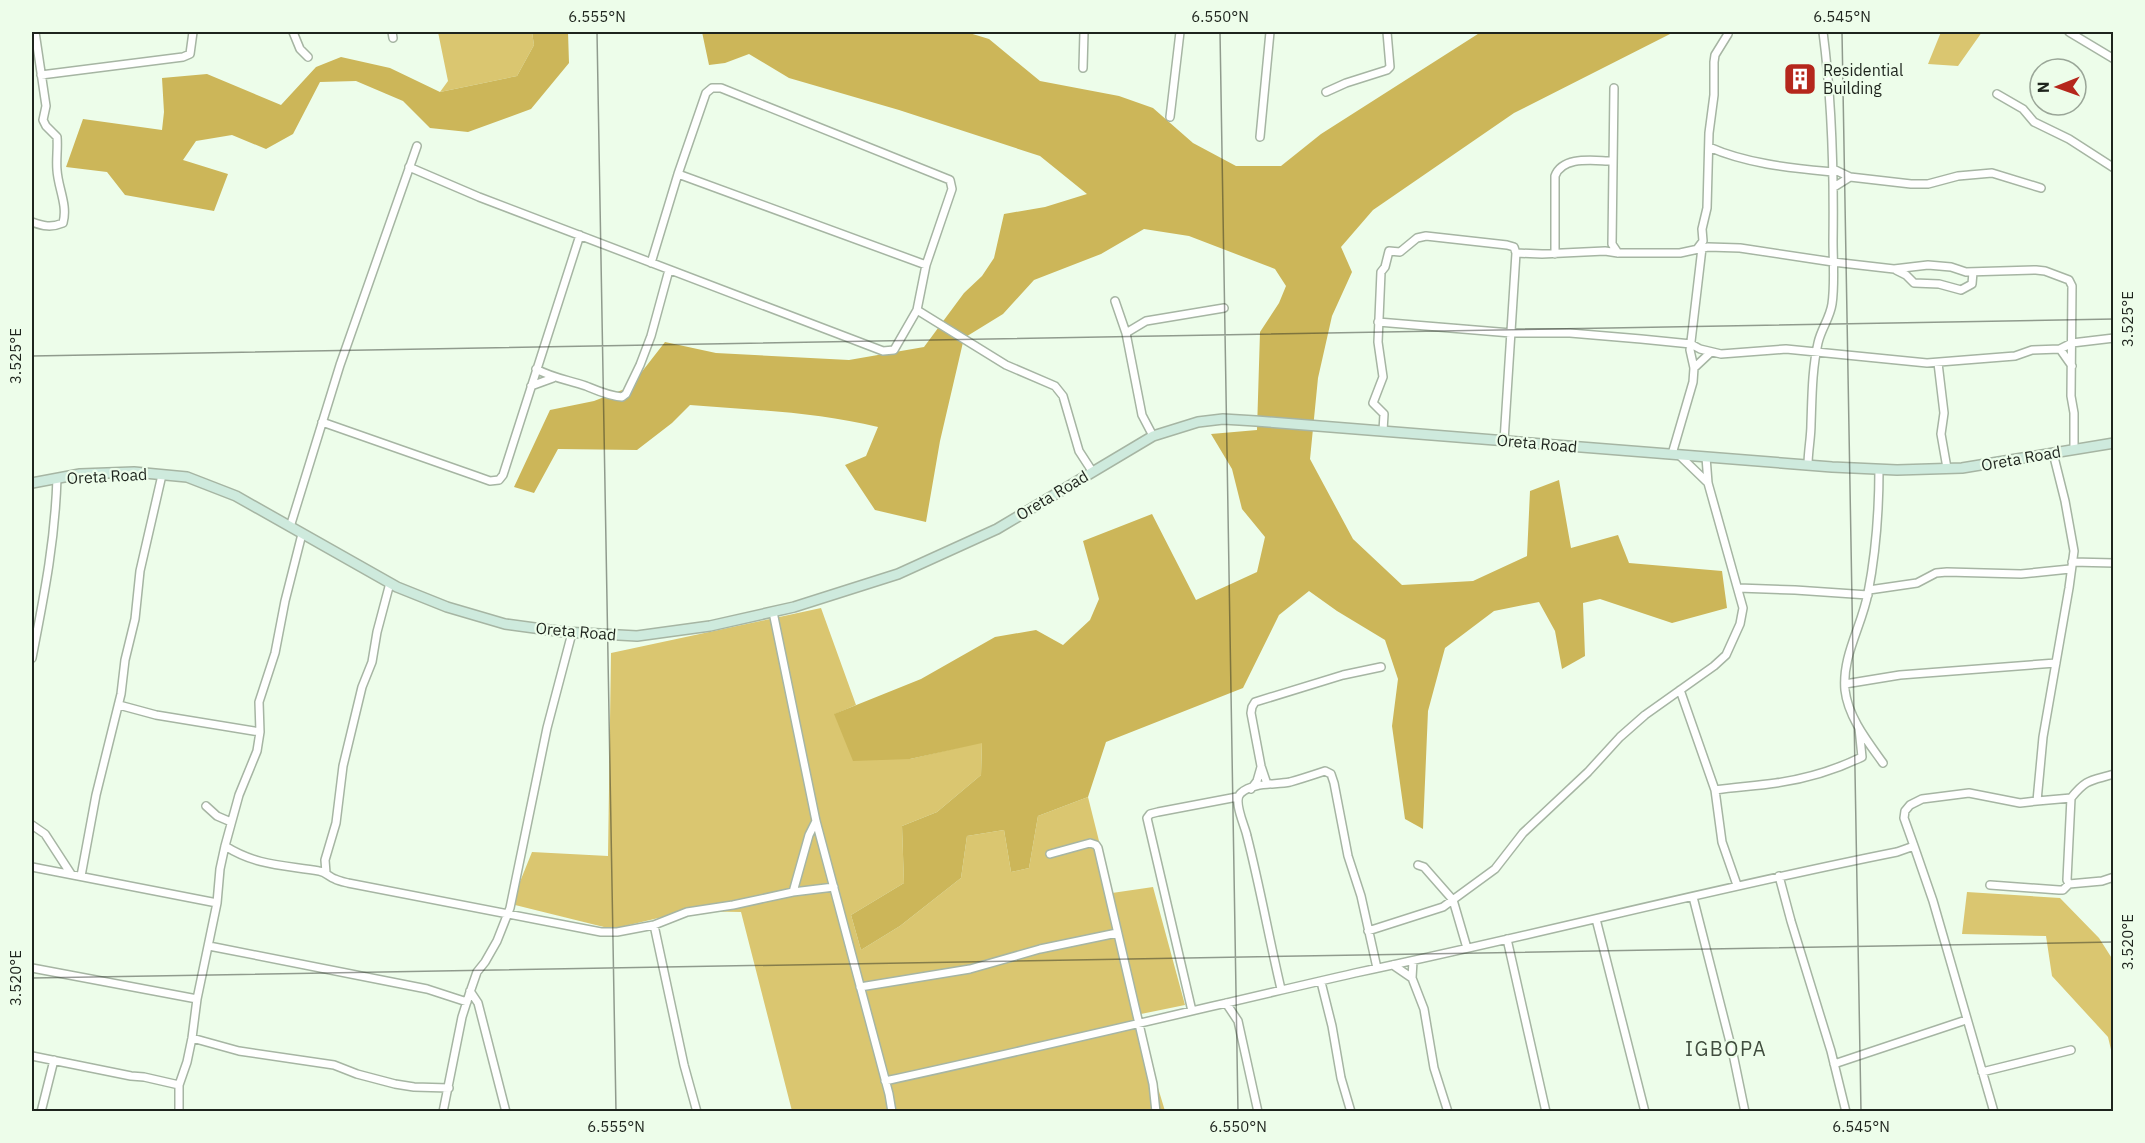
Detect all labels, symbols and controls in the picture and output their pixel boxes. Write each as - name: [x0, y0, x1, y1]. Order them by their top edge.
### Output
- text: 6.555°N: [568, 7, 626, 26]
- text: 6.550°N: [1191, 7, 1249, 26]
- text: 6.545°N: [1813, 7, 1871, 26]
- north arrow: [2028, 57, 2088, 117]
- place label: Residential Building: [1823, 60, 1903, 98]
- building icon: Residential Building: [1782, 61, 1818, 97]
- text: N: [2033, 81, 2053, 93]
- text: 3.525°E: [2118, 291, 2137, 347]
- text: 3.525°E: [6, 328, 25, 384]
- street label: Oreta Road: [1496, 430, 1578, 456]
- street label: Oreta Road: [1980, 441, 2062, 475]
- street label: Oreta Road: [66, 464, 148, 488]
- street label: Oreta Road: [1012, 466, 1092, 524]
- street label: Oreta Road: [535, 618, 617, 644]
- text: 3.520°E: [2118, 914, 2137, 970]
- text: 3.520°E: [6, 950, 25, 1006]
- district label: IGBOPA: [1685, 1035, 1767, 1062]
- text: 6.555°N: [587, 1117, 645, 1136]
- text: 6.550°N: [1209, 1117, 1267, 1136]
- text: 6.545°N: [1832, 1117, 1890, 1136]

